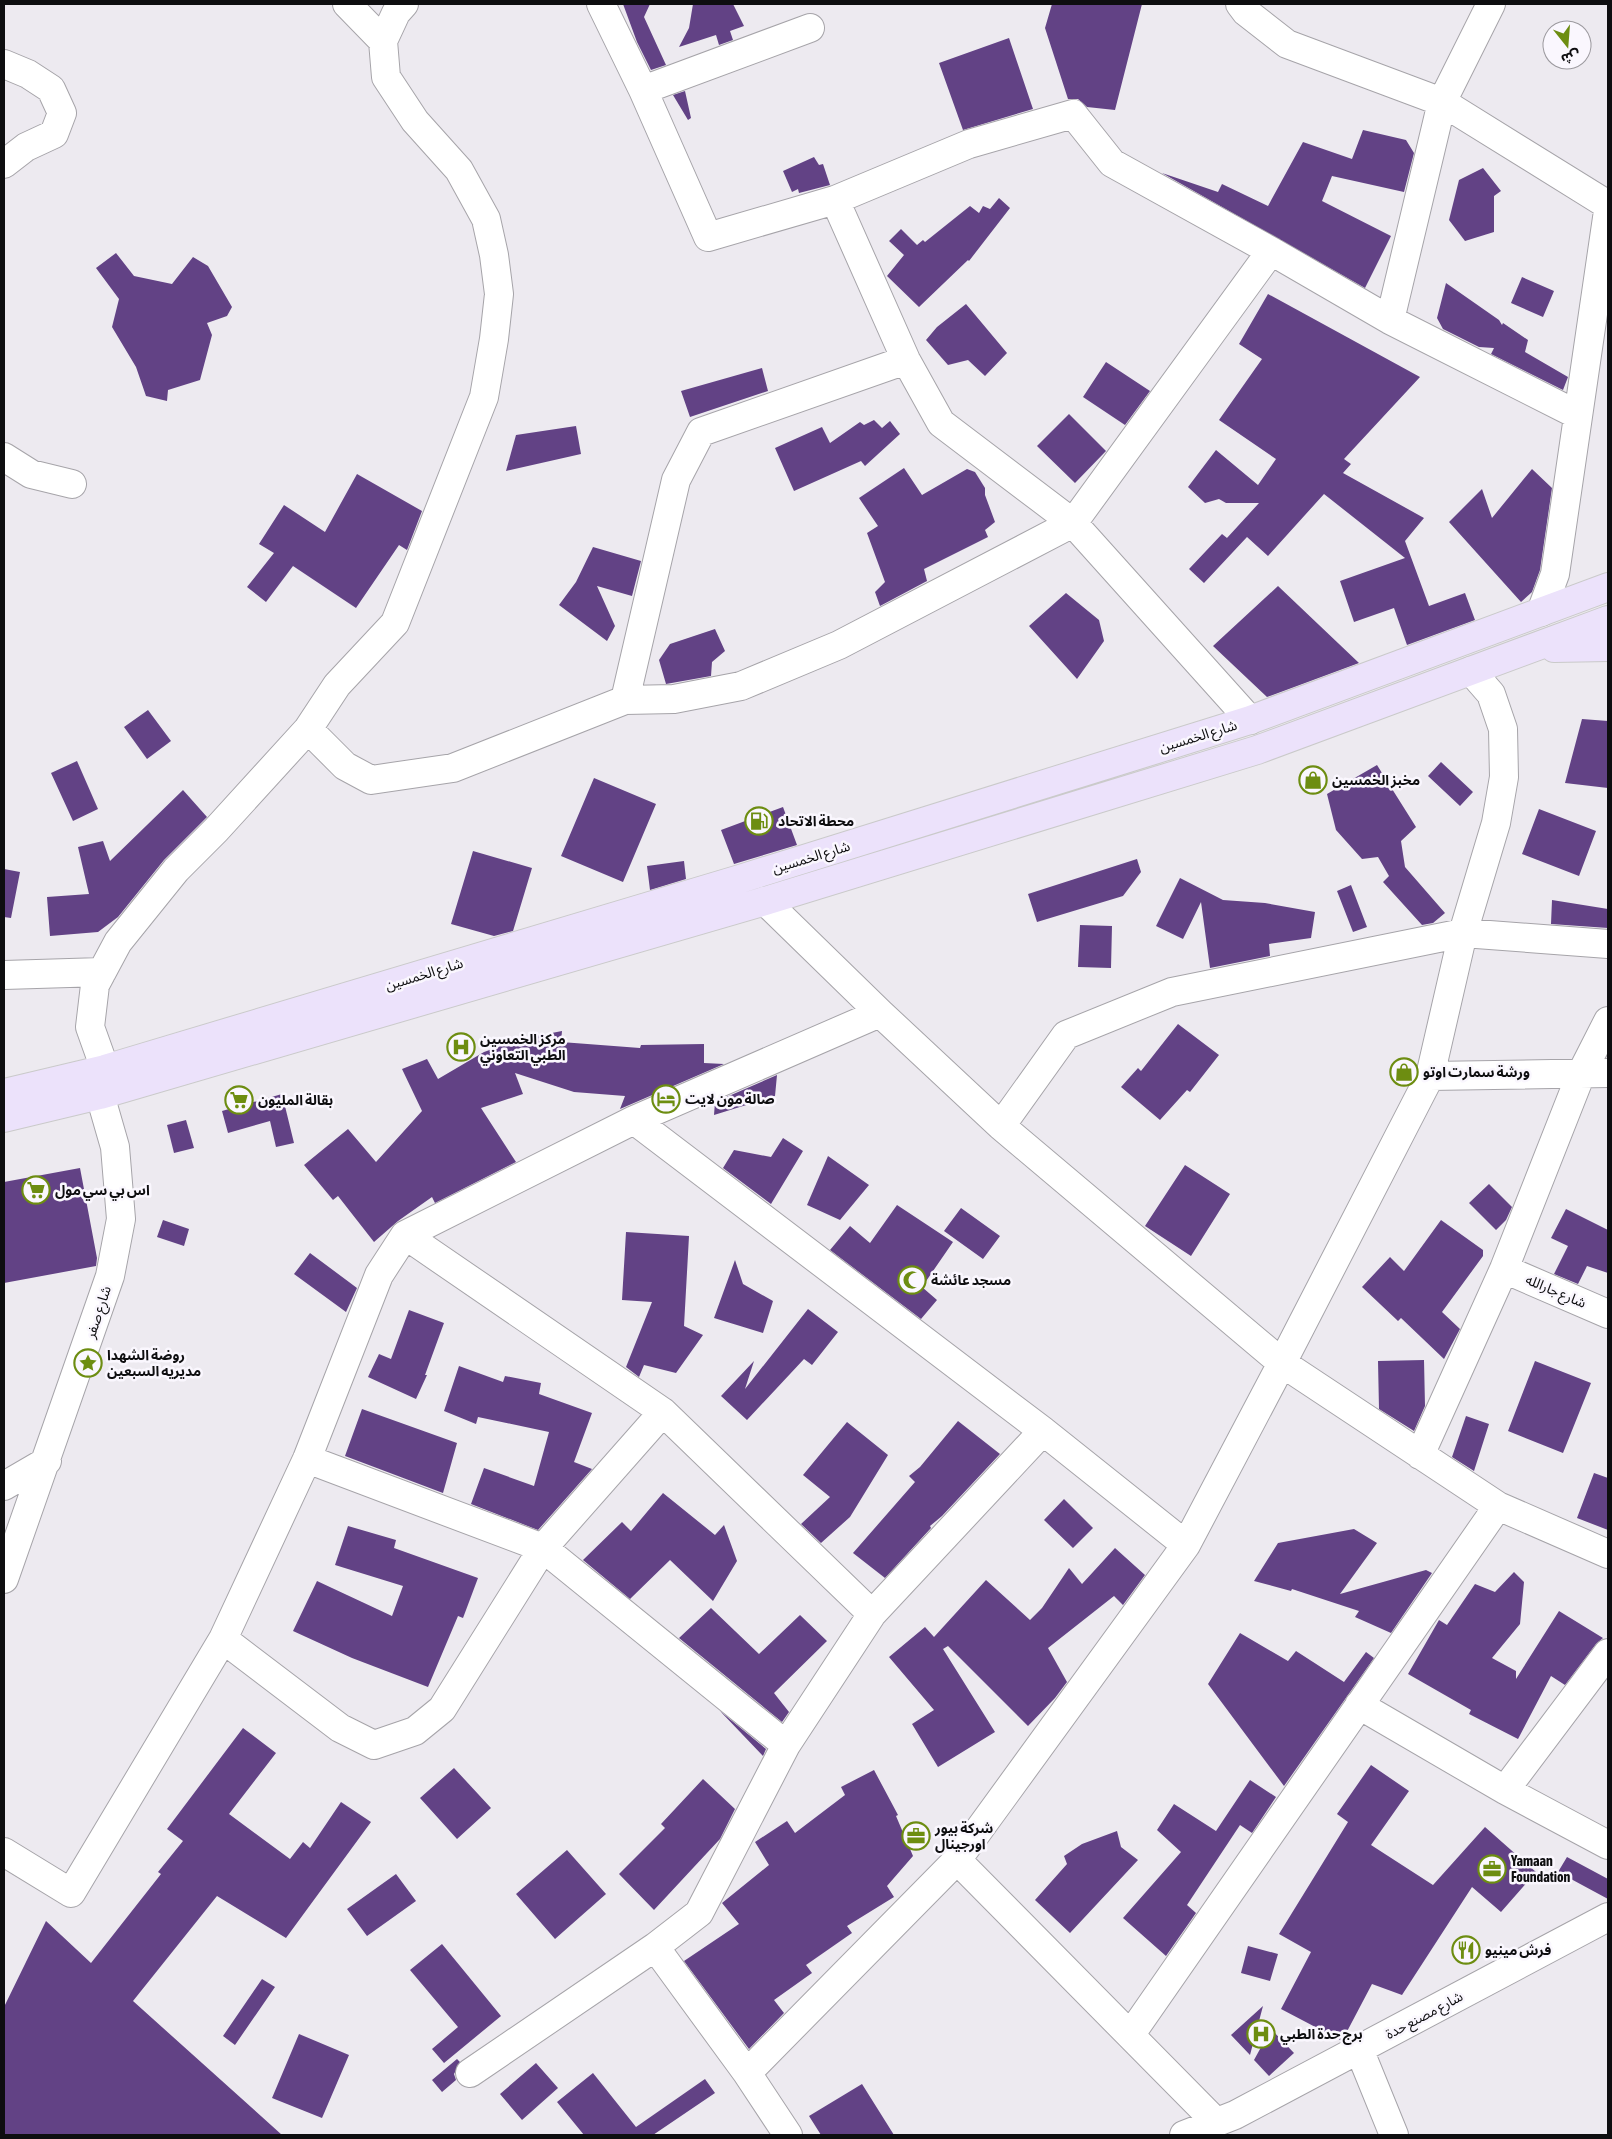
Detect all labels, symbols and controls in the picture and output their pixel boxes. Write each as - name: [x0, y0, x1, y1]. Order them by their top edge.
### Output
- north arrow: [1542, 20, 1592, 70]
- text: ش: [1559, 47, 1582, 68]
- street label: شارع الخمسين: [1157, 717, 1240, 758]
- shop icon: مخبز الخمسين: [1298, 765, 1328, 795]
- place label: مخبز الخمسين: [1332, 772, 1420, 789]
- fuel station icon: محطة الاتحاد: [744, 806, 774, 836]
- place label: محطة الاتحاد: [778, 813, 854, 829]
- street label: شارع الخمسين: [770, 838, 853, 879]
- street label: شارع الخمسين: [383, 955, 466, 996]
- place label: مركز الخمسين الطبي التعاوني: [480, 1031, 566, 1066]
- hospital icon: مركز الخمسين الطبي التعاوني: [446, 1032, 476, 1062]
- shop icon: ورشة سمارت اوتو: [1389, 1057, 1419, 1087]
- place label: ورشة سمارت اوتو: [1423, 1064, 1530, 1081]
- hotel icon: صالة مون لايت: [651, 1084, 681, 1114]
- supermarket icon: بقالة المليون: [224, 1085, 254, 1115]
- place label: صالة مون لايت: [685, 1091, 775, 1107]
- place label: بقالة المليون: [258, 1092, 333, 1108]
- supermarket icon: اس بي سي مول: [21, 1175, 51, 1205]
- place label: اس بي سي مول: [55, 1182, 150, 1201]
- mosque icon: مسجد عائشة: [897, 1265, 927, 1295]
- street label: شارع جارالله: [1522, 1271, 1589, 1314]
- place label: مسجد عائشة: [931, 1272, 1011, 1288]
- street label: شارع صفر: [82, 1284, 117, 1342]
- place label: روضة الشهدا مديريه السبعين: [107, 1347, 201, 1380]
- place icon: روضة الشهدا مديريه السبعين: [73, 1348, 103, 1378]
- place label: شركة بيور اورجينال: [934, 1820, 993, 1853]
- office icon: شركة بيور اورجينال: [901, 1821, 931, 1851]
- place label: Yamaan Foundation: [1510, 1853, 1570, 1885]
- office icon: Yamaan Foundation: [1477, 1854, 1507, 1884]
- restaurant icon: فرش مينيو: [1451, 1935, 1481, 1965]
- place label: فرش مينيو: [1485, 1942, 1551, 1959]
- street label: شارع مصنع حدة: [1383, 1988, 1467, 2045]
- hospital icon: برج حدة الطبي: [1246, 2019, 1276, 2049]
- place label: برج حدة الطبي: [1280, 2026, 1363, 2045]

